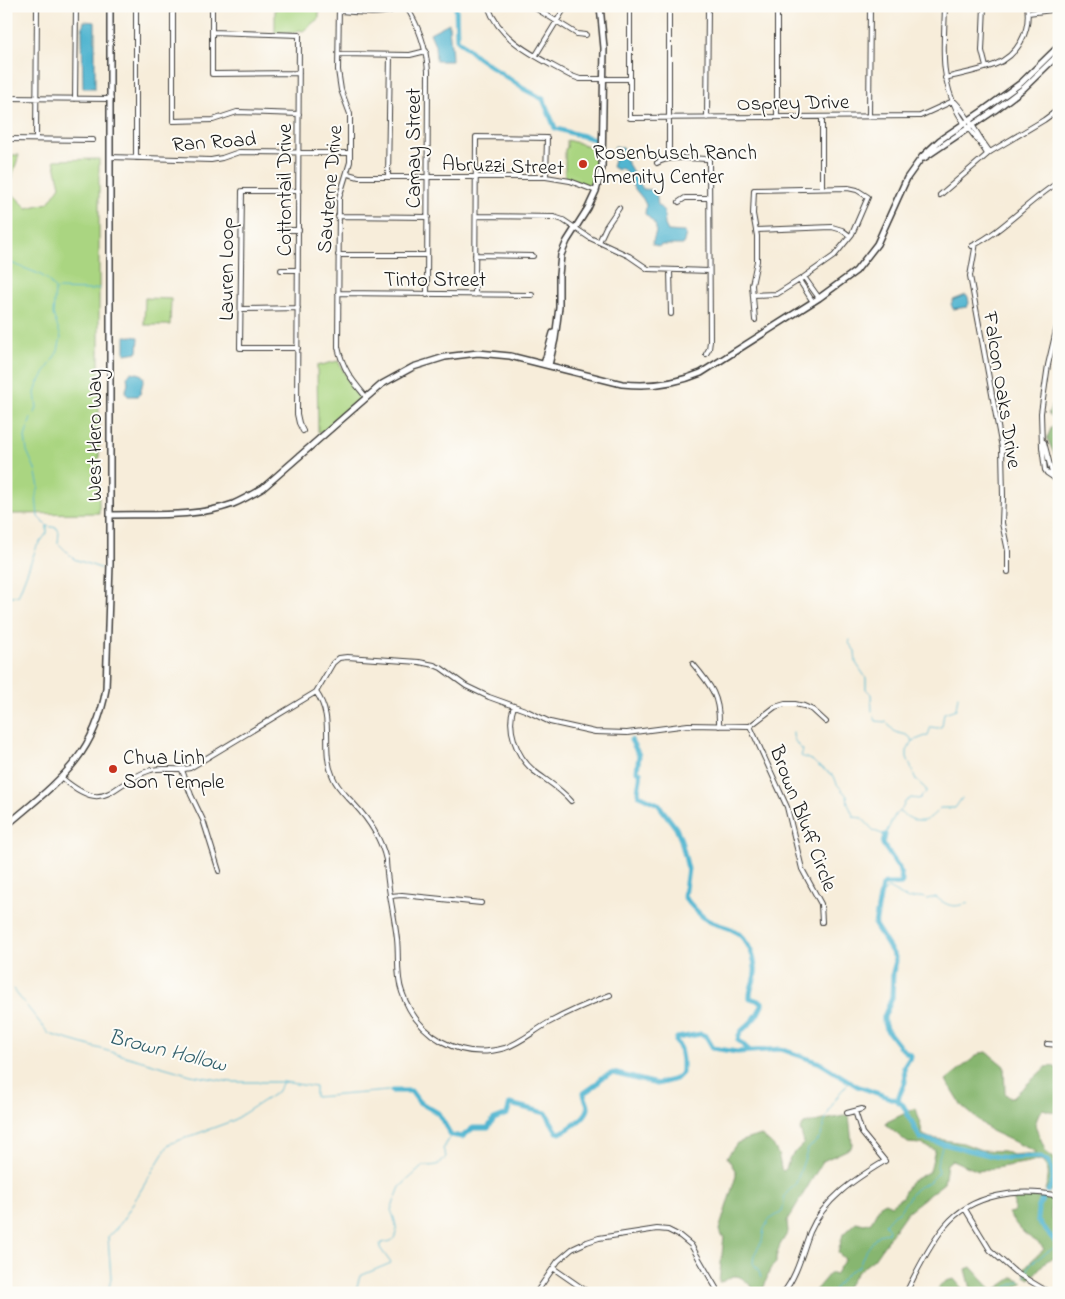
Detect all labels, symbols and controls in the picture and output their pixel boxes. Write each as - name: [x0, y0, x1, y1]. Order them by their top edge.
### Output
- street label: Camay Street: [400, 88, 432, 208]
- street label: Osprey Drive: [736, 88, 850, 122]
- street label: Cottontail Drive: [271, 123, 301, 256]
- street label: Sauterne Drive: [310, 123, 352, 255]
- street label: Ran Road: [171, 125, 257, 161]
- place label: Rosenbusch Ranch Amenity Center: [593, 139, 757, 195]
- street label: Abruzzi Street: [441, 150, 564, 184]
- marker: Rosenbusch Ranch Amenity Center: [577, 158, 589, 170]
- street label: Lauren Loop: [213, 217, 243, 321]
- street label: Tinto Street: [384, 266, 486, 296]
- street label: Falcon Oaks Drive: [974, 309, 1028, 471]
- street label: West Hero Way: [81, 369, 113, 501]
- street label: Brown Bluff Circle: [760, 741, 844, 896]
- place label: Chua Linh Son Temple: [123, 744, 225, 798]
- marker: Chua Linh Son Temple: [107, 763, 119, 775]
- water label: Brown Hollow: [105, 1022, 230, 1082]

